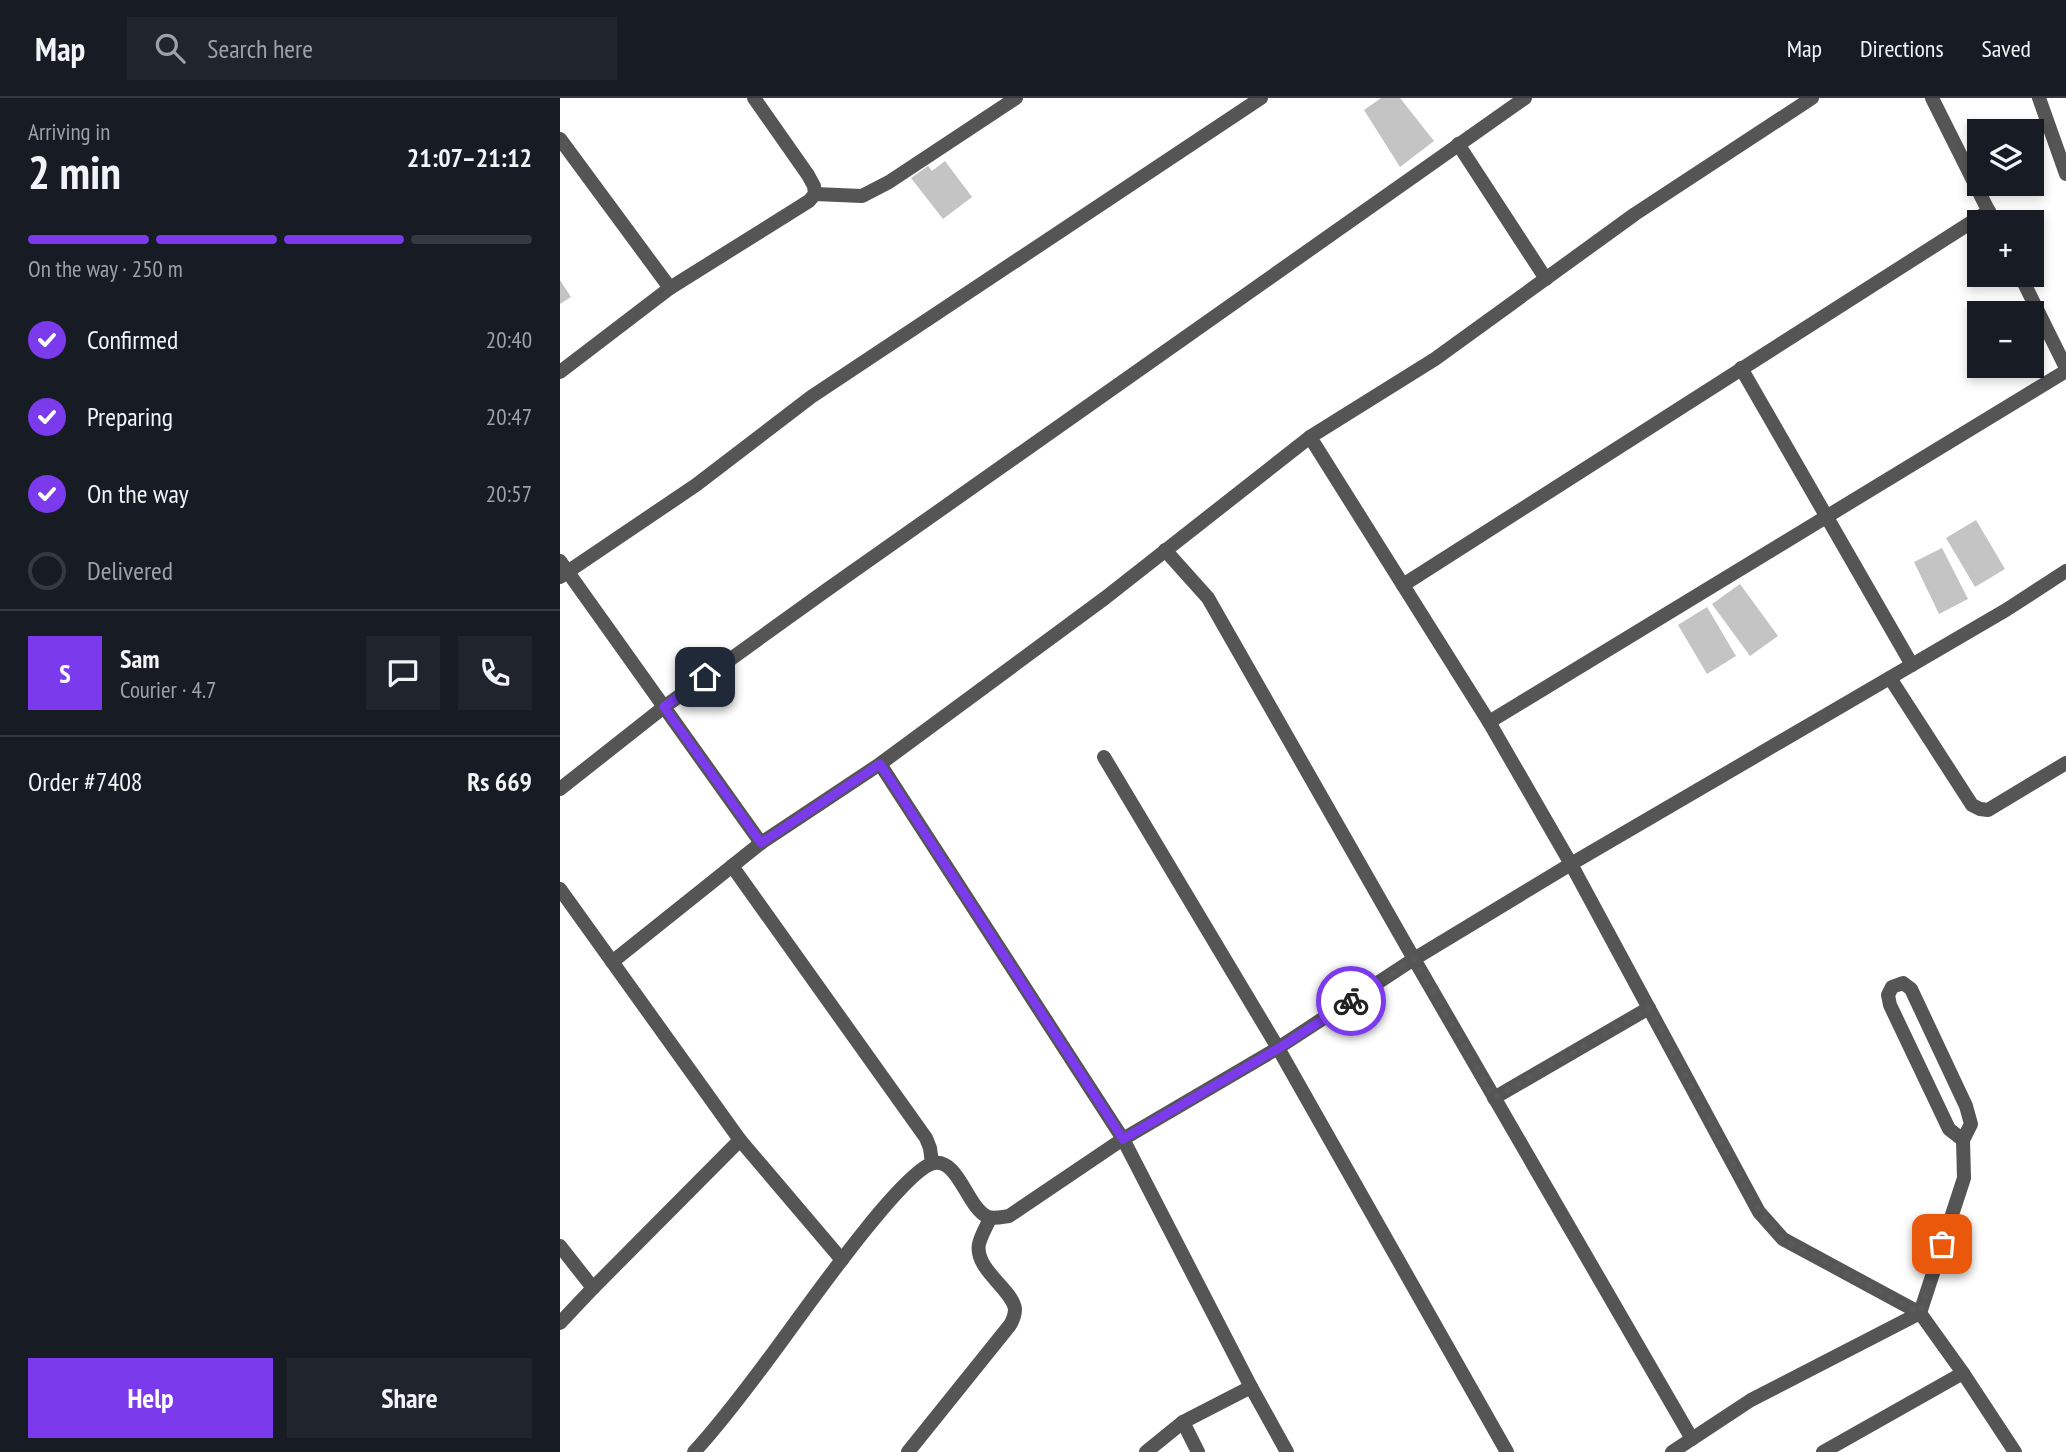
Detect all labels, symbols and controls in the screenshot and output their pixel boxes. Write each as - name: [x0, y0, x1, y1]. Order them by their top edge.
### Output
- search box: [127, 17, 617, 80]
- text: Map: [35, 27, 85, 70]
- icon: search: [151, 29, 189, 67]
- text: Search here: [207, 32, 313, 65]
- text: Map: [1787, 33, 1822, 64]
- text: Directions: [1860, 33, 1944, 64]
- text: Saved: [1982, 33, 2031, 64]
- text: Arriving in: [28, 117, 110, 146]
- map controls: [1967, 119, 2044, 378]
- button: layers: [1967, 119, 2044, 196]
- text: 21:07–21:12: [407, 141, 532, 174]
- text: 2 min: [28, 142, 121, 202]
- button: +: [1967, 210, 2044, 287]
- text: On the way · 250 m: [28, 254, 183, 283]
- button: −: [1967, 301, 2044, 378]
- icon: check: [28, 321, 66, 359]
- text: Confirmed: [87, 323, 178, 356]
- text: 20:40: [486, 325, 532, 354]
- icon: check: [28, 398, 66, 436]
- text: Preparing: [87, 400, 173, 433]
- text: 20:47: [486, 402, 532, 431]
- icon: check: [28, 475, 66, 513]
- text: On the way: [87, 477, 189, 510]
- text: 20:57: [486, 479, 532, 508]
- text: Delivered: [87, 554, 173, 587]
- button: chat: [366, 636, 440, 710]
- button: phone: [458, 636, 532, 710]
- text: Sam: [120, 642, 159, 675]
- pin: [675, 647, 735, 707]
- text: S: [59, 657, 71, 690]
- icon: home: [686, 658, 724, 696]
- text: Courier · 4.7: [120, 675, 216, 704]
- text: Order #7408: [28, 765, 143, 798]
- text: Rs 669: [467, 765, 532, 798]
- courier: [1316, 966, 1386, 1036]
- icon: bike: [1332, 982, 1370, 1020]
- pin: [1912, 1214, 1972, 1274]
- icon: bag: [1923, 1225, 1961, 1263]
- button: Help: [28, 1358, 273, 1438]
- button: Share: [287, 1358, 532, 1438]

